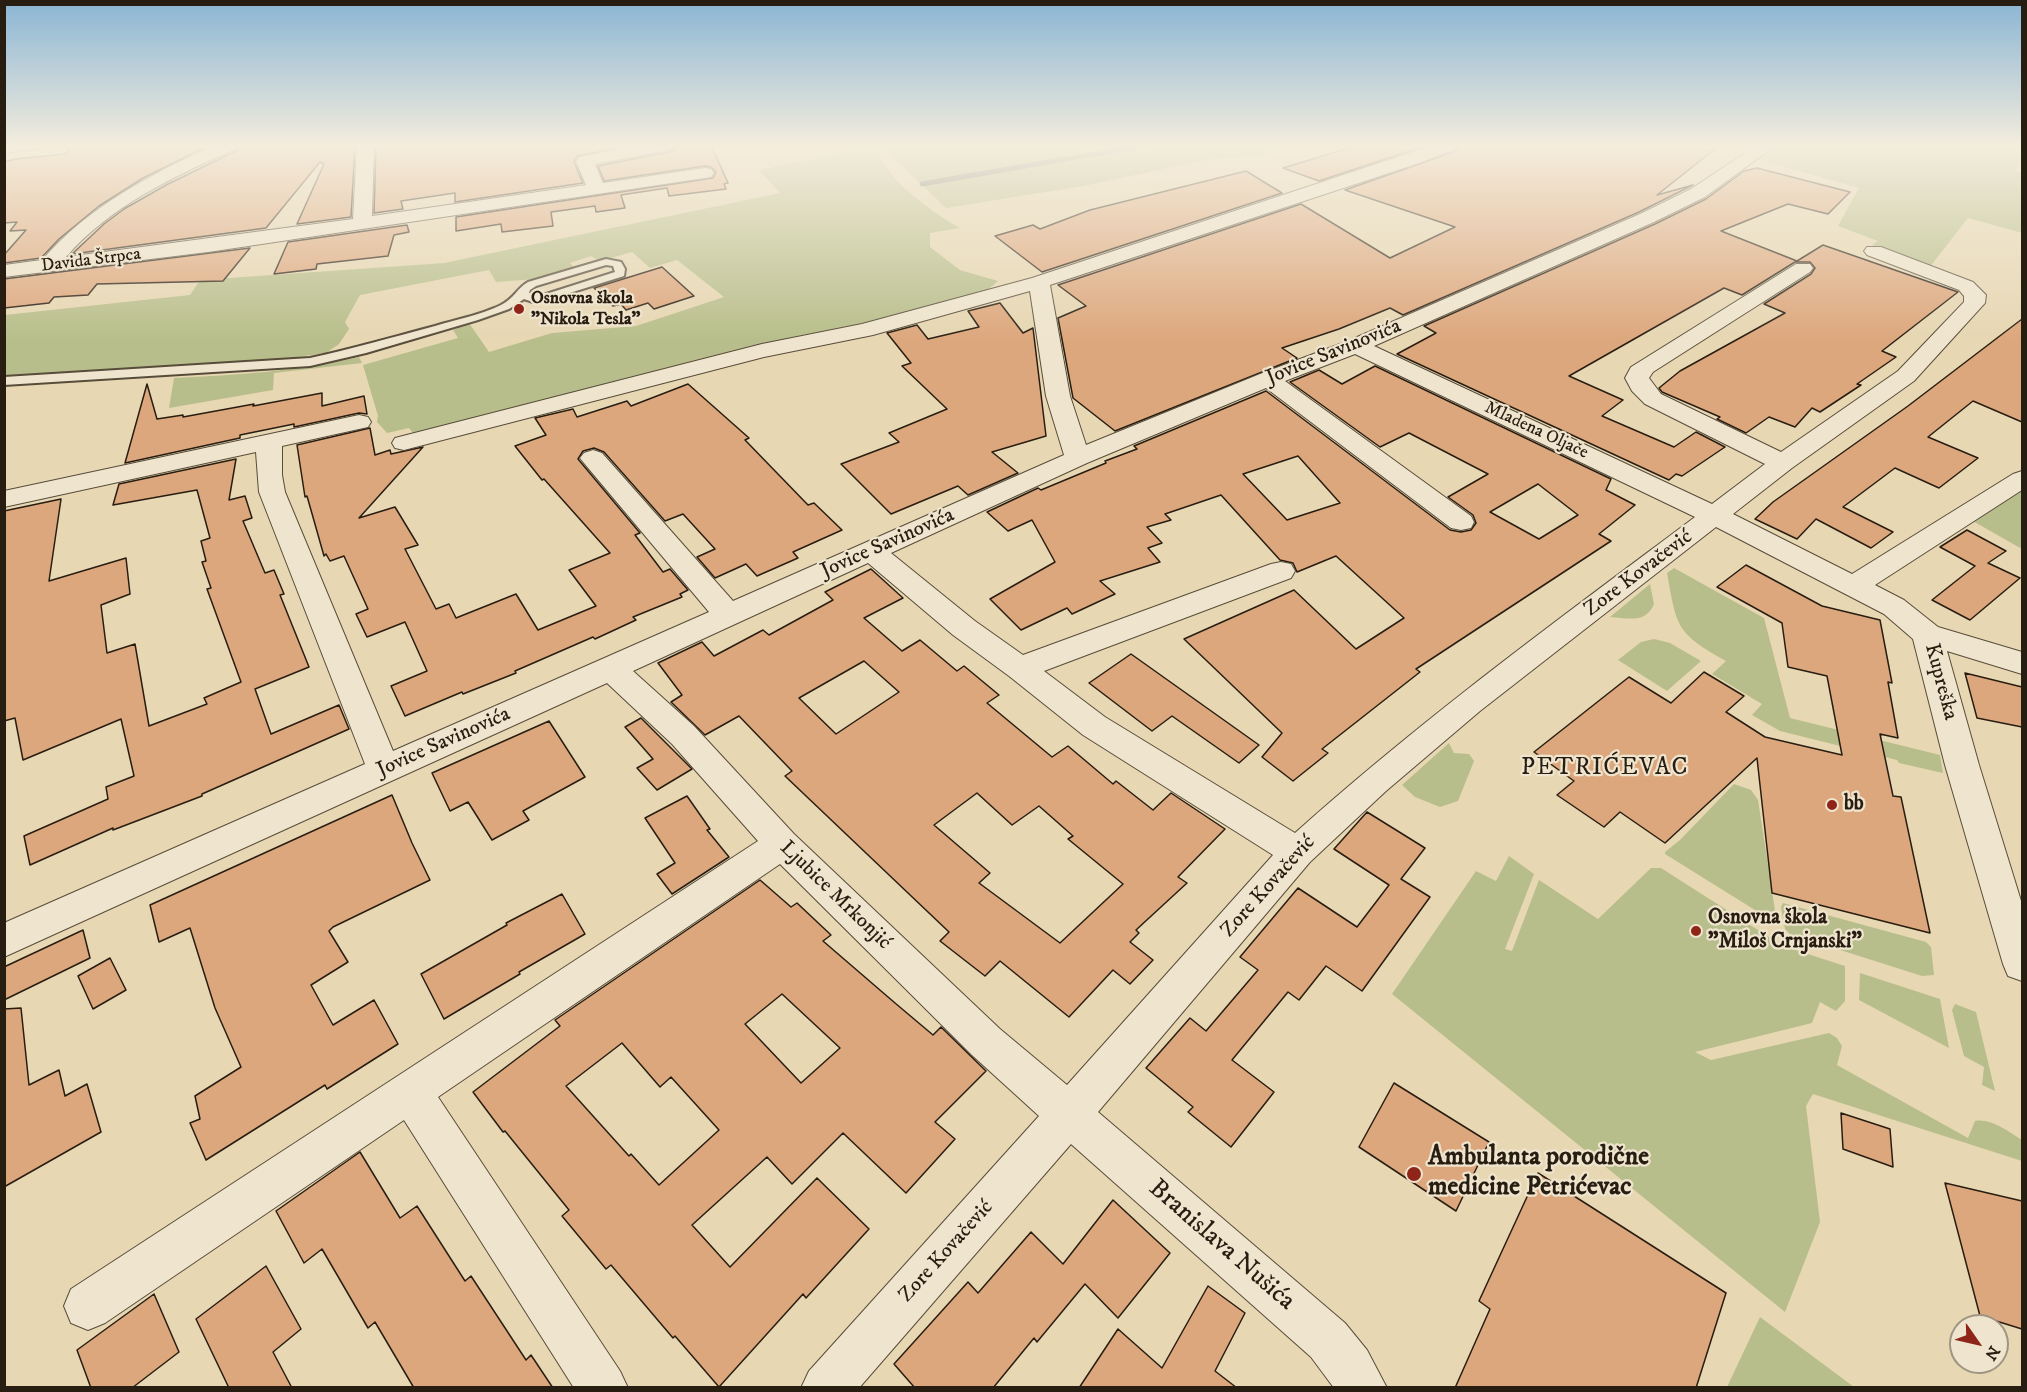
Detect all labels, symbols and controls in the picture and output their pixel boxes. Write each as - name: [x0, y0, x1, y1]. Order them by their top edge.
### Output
- street label: Davida Štrpca: [40, 244, 142, 278]
- place label: Osnovna škola "Nikola Tesla": [531, 288, 640, 330]
- marker: Osnovna škola "Nikola Tesla": [512, 302, 526, 316]
- street label: Jovice Savinovića: [1263, 314, 1405, 392]
- street label: Mladena Oljače: [1481, 398, 1591, 464]
- street label: Jovice Savinovića: [817, 503, 959, 585]
- street label: Zore Kovačević: [1580, 525, 1698, 623]
- street label: Kupreška: [1918, 641, 1962, 723]
- street label: Jovice Savinovića: [373, 702, 515, 784]
- district label: PETRIĆEVAC: [1521, 755, 1689, 783]
- place label: bb: [1844, 792, 1864, 818]
- marker: bb: [1825, 798, 1839, 812]
- street label: Zore Kovačević: [1216, 831, 1322, 943]
- street label: Ljubice Mrkonjić: [774, 836, 896, 956]
- place label: Osnovna škola "Miloš Crnjanski": [1708, 906, 1862, 956]
- marker: Osnovna škola "Miloš Crnjanski": [1689, 924, 1703, 938]
- place label: Ambulanta porodične medicine Petrićevac: [1428, 1143, 1649, 1204]
- marker: Ambulanta porodične medicine Petrićevac: [1405, 1165, 1423, 1183]
- street label: Branislava Nušića: [1141, 1174, 1301, 1318]
- street label: Zore Kovačević: [894, 1196, 1000, 1308]
- north arrow: [1949, 1314, 2009, 1374]
- text: N: [1980, 1342, 2004, 1364]

